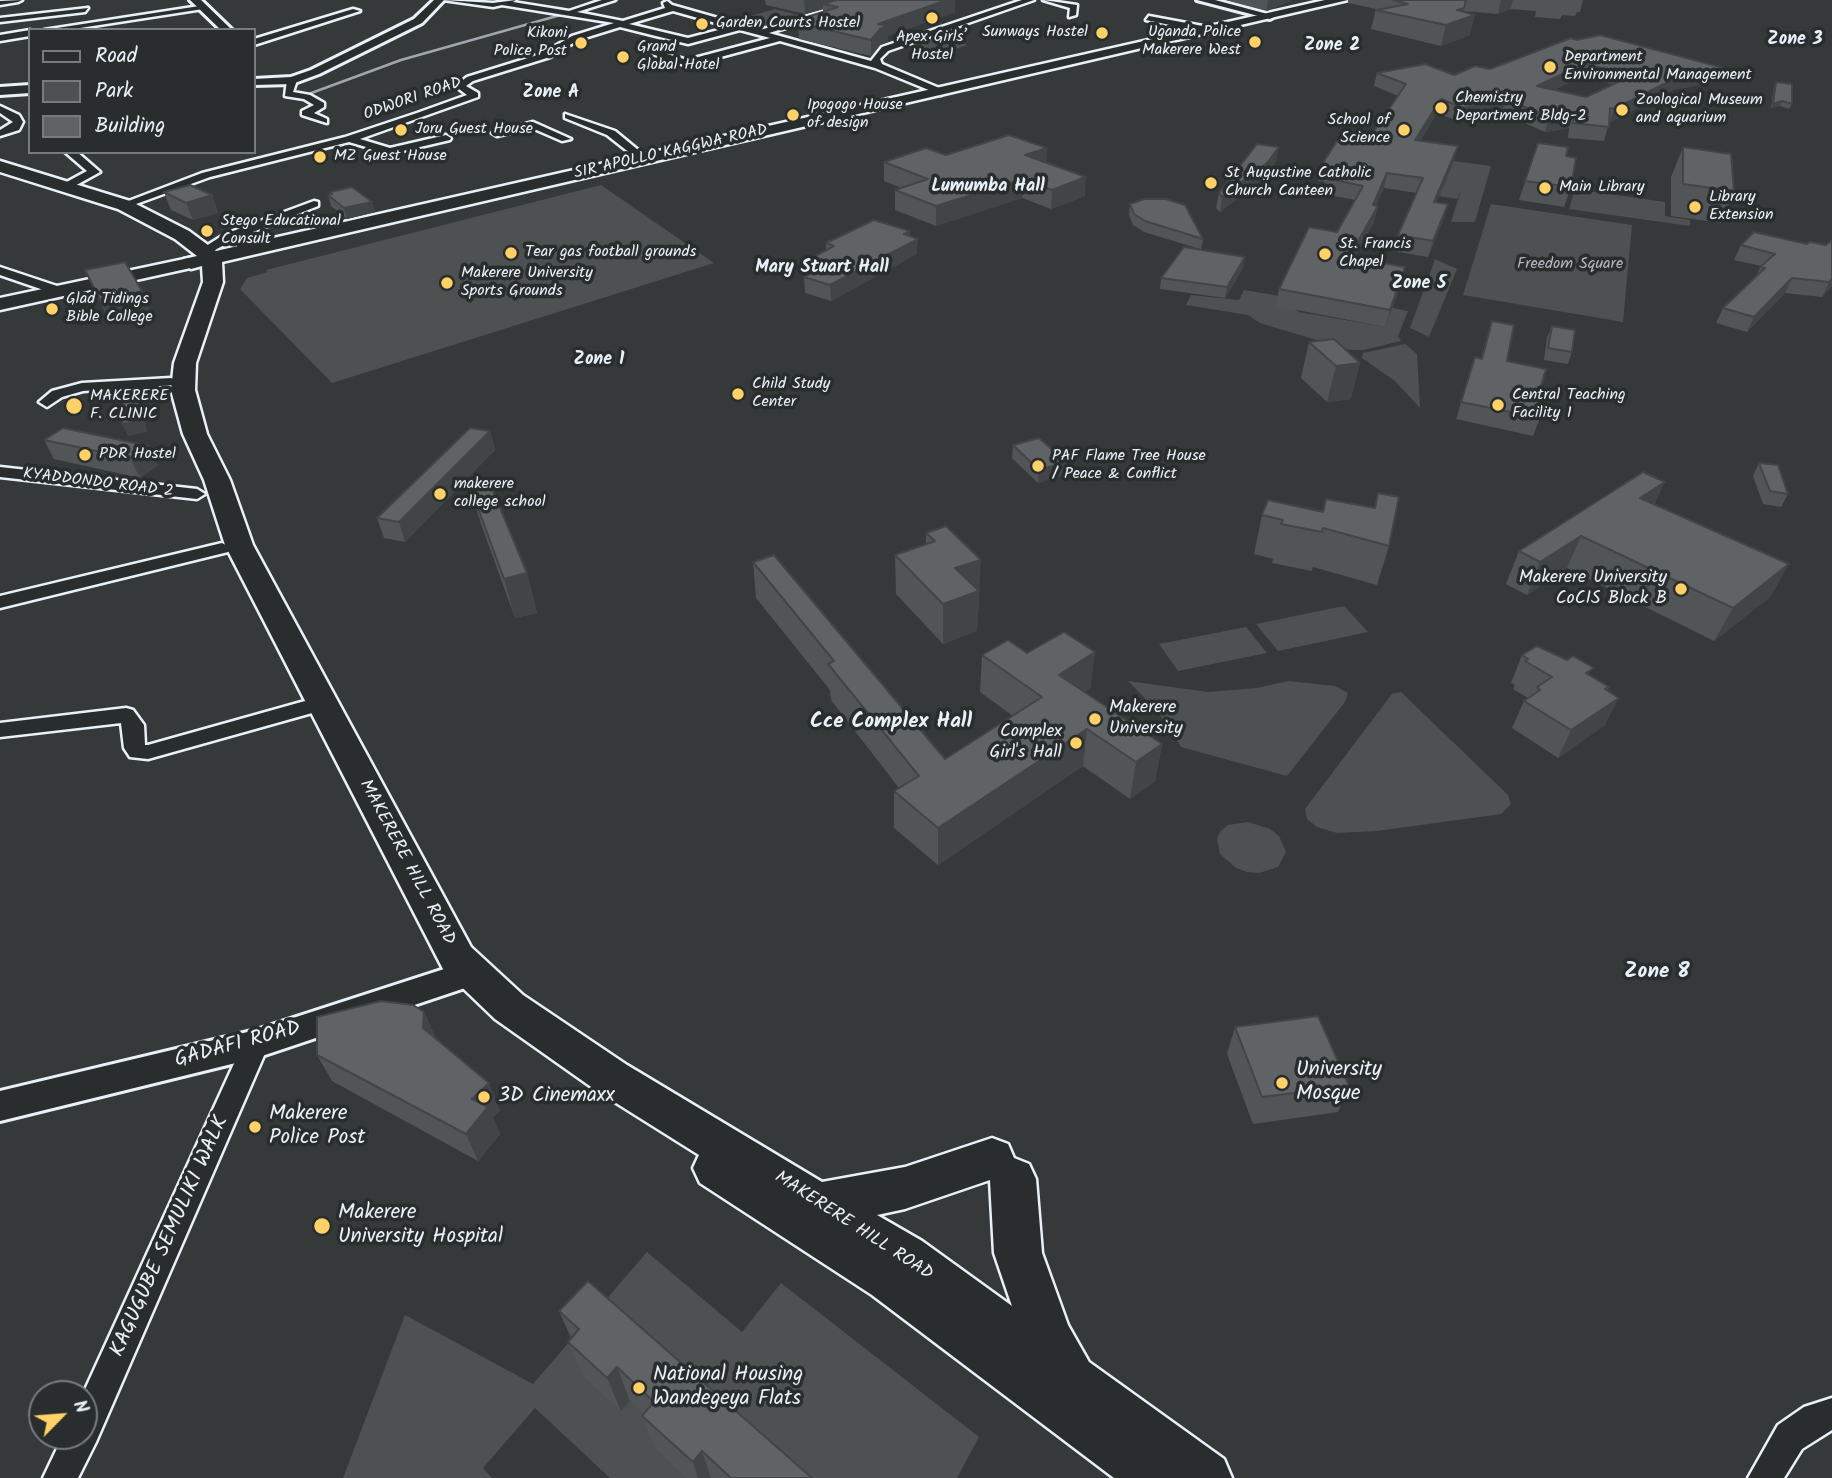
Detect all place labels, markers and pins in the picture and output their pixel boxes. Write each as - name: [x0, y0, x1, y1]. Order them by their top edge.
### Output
- marker: Apex Girls’ Hostel: [924, 10, 940, 26]
- place label: Garden Courts Hostel: [716, 14, 860, 34]
- marker: Garden Courts Hostel: [694, 16, 710, 32]
- place label: Sunways Hostel: [982, 23, 1088, 43]
- place label: Uganda Police Makerere West: [1142, 23, 1241, 61]
- place label: Kikoni Police Post: [494, 24, 567, 62]
- marker: Sunways Hostel: [1094, 25, 1110, 41]
- place label: Apex Girls’ Hostel: [896, 28, 968, 66]
- marker: Uganda Police Makerere West: [1247, 34, 1263, 50]
- marker: Kikoni Police Post: [573, 35, 589, 51]
- place label: Grand Global Hotel: [637, 38, 719, 76]
- place label: Department Environmental Management: [1564, 48, 1752, 86]
- marker: Grand Global Hotel: [615, 49, 631, 65]
- marker: Department Environmental Management: [1542, 59, 1558, 75]
- place label: Chemistry Department Bldg-2: [1455, 89, 1587, 127]
- place label: Zoological Museum and aquarium: [1636, 91, 1763, 129]
- place label: Ipogogo House of design: [807, 96, 903, 134]
- marker: Chemistry Department Bldg-2: [1433, 100, 1449, 116]
- marker: Zoological Museum and aquarium: [1614, 102, 1630, 118]
- marker: Ipogogo House of design: [785, 107, 801, 123]
- place label: School of Science: [1328, 111, 1390, 149]
- place label: Joru Guest House: [415, 120, 533, 140]
- marker: Joru Guest House: [393, 122, 409, 138]
- marker: School of Science: [1396, 122, 1412, 138]
- place label: MZ Guest House: [334, 147, 447, 167]
- marker: MZ Guest House: [312, 149, 328, 165]
- place label: St Augustine Catholic Church Canteen: [1225, 164, 1372, 202]
- marker: St Augustine Catholic Church Canteen: [1203, 175, 1219, 191]
- place label: Main Library: [1559, 178, 1644, 198]
- marker: Main Library: [1537, 180, 1553, 196]
- place label: Library Extension: [1709, 188, 1774, 226]
- marker: Library Extension: [1687, 199, 1703, 215]
- place label: Stego Educational Consult: [221, 212, 341, 250]
- marker: Stego Educational Consult: [199, 223, 215, 239]
- place label: St. Francis Chapel: [1339, 235, 1411, 273]
- place label: Tear gas football grounds: [525, 243, 696, 263]
- marker: Tear gas football grounds: [503, 245, 519, 261]
- marker: St. Francis Chapel: [1317, 246, 1333, 262]
- place label: Makerere University Sports Grounds: [461, 264, 593, 302]
- marker: Makerere University Sports Grounds: [439, 275, 455, 291]
- place label: Glad Tidings Bible College: [66, 290, 153, 328]
- marker: Glad Tidings Bible College: [44, 301, 60, 317]
- place label: Child Study Center: [752, 375, 830, 413]
- marker: Child Study Center: [730, 386, 746, 402]
- place label: Central Teaching Facility 1: [1512, 386, 1626, 424]
- place label: MAKERERE F. CLINIC: [90, 387, 169, 425]
- marker: MAKERERE F. CLINIC: [64, 396, 84, 416]
- marker: Central Teaching Facility 1: [1490, 397, 1506, 413]
- place label: PDR Hostel: [99, 445, 176, 465]
- marker: PDR Hostel: [77, 447, 93, 463]
- place label: PAF Flame Tree House / Peace & Conflict: [1052, 447, 1206, 485]
- marker: PAF Flame Tree House / Peace & Conflict: [1030, 458, 1046, 474]
- place label: makerere college school: [454, 475, 546, 513]
- marker: makerere college school: [432, 486, 448, 502]
- place label: Makerere University CoCIS Block B: [1519, 568, 1667, 610]
- marker: Makerere University CoCIS Block B: [1673, 581, 1689, 597]
- place label: Makerere University: [1109, 698, 1183, 740]
- marker: Makerere University: [1087, 711, 1103, 727]
- place label: Complex Girl's Hall: [990, 722, 1062, 764]
- marker: Complex Girl's Hall: [1068, 735, 1084, 751]
- place label: University Mosque: [1296, 1058, 1382, 1108]
- marker: University Mosque: [1274, 1075, 1290, 1091]
- place label: 3D Cinemaxx: [498, 1084, 615, 1110]
- marker: 3D Cinemaxx: [476, 1089, 492, 1105]
- place label: Makerere Police Post: [269, 1102, 365, 1152]
- marker: Makerere Police Post: [247, 1119, 263, 1135]
- place label: Makerere University Hospital: [338, 1201, 503, 1251]
- marker: Makerere University Hospital: [312, 1216, 332, 1236]
- place label: National Housing Wandegeya Flats: [653, 1363, 803, 1413]
- marker: National Housing Wandegeya Flats: [631, 1380, 647, 1396]

